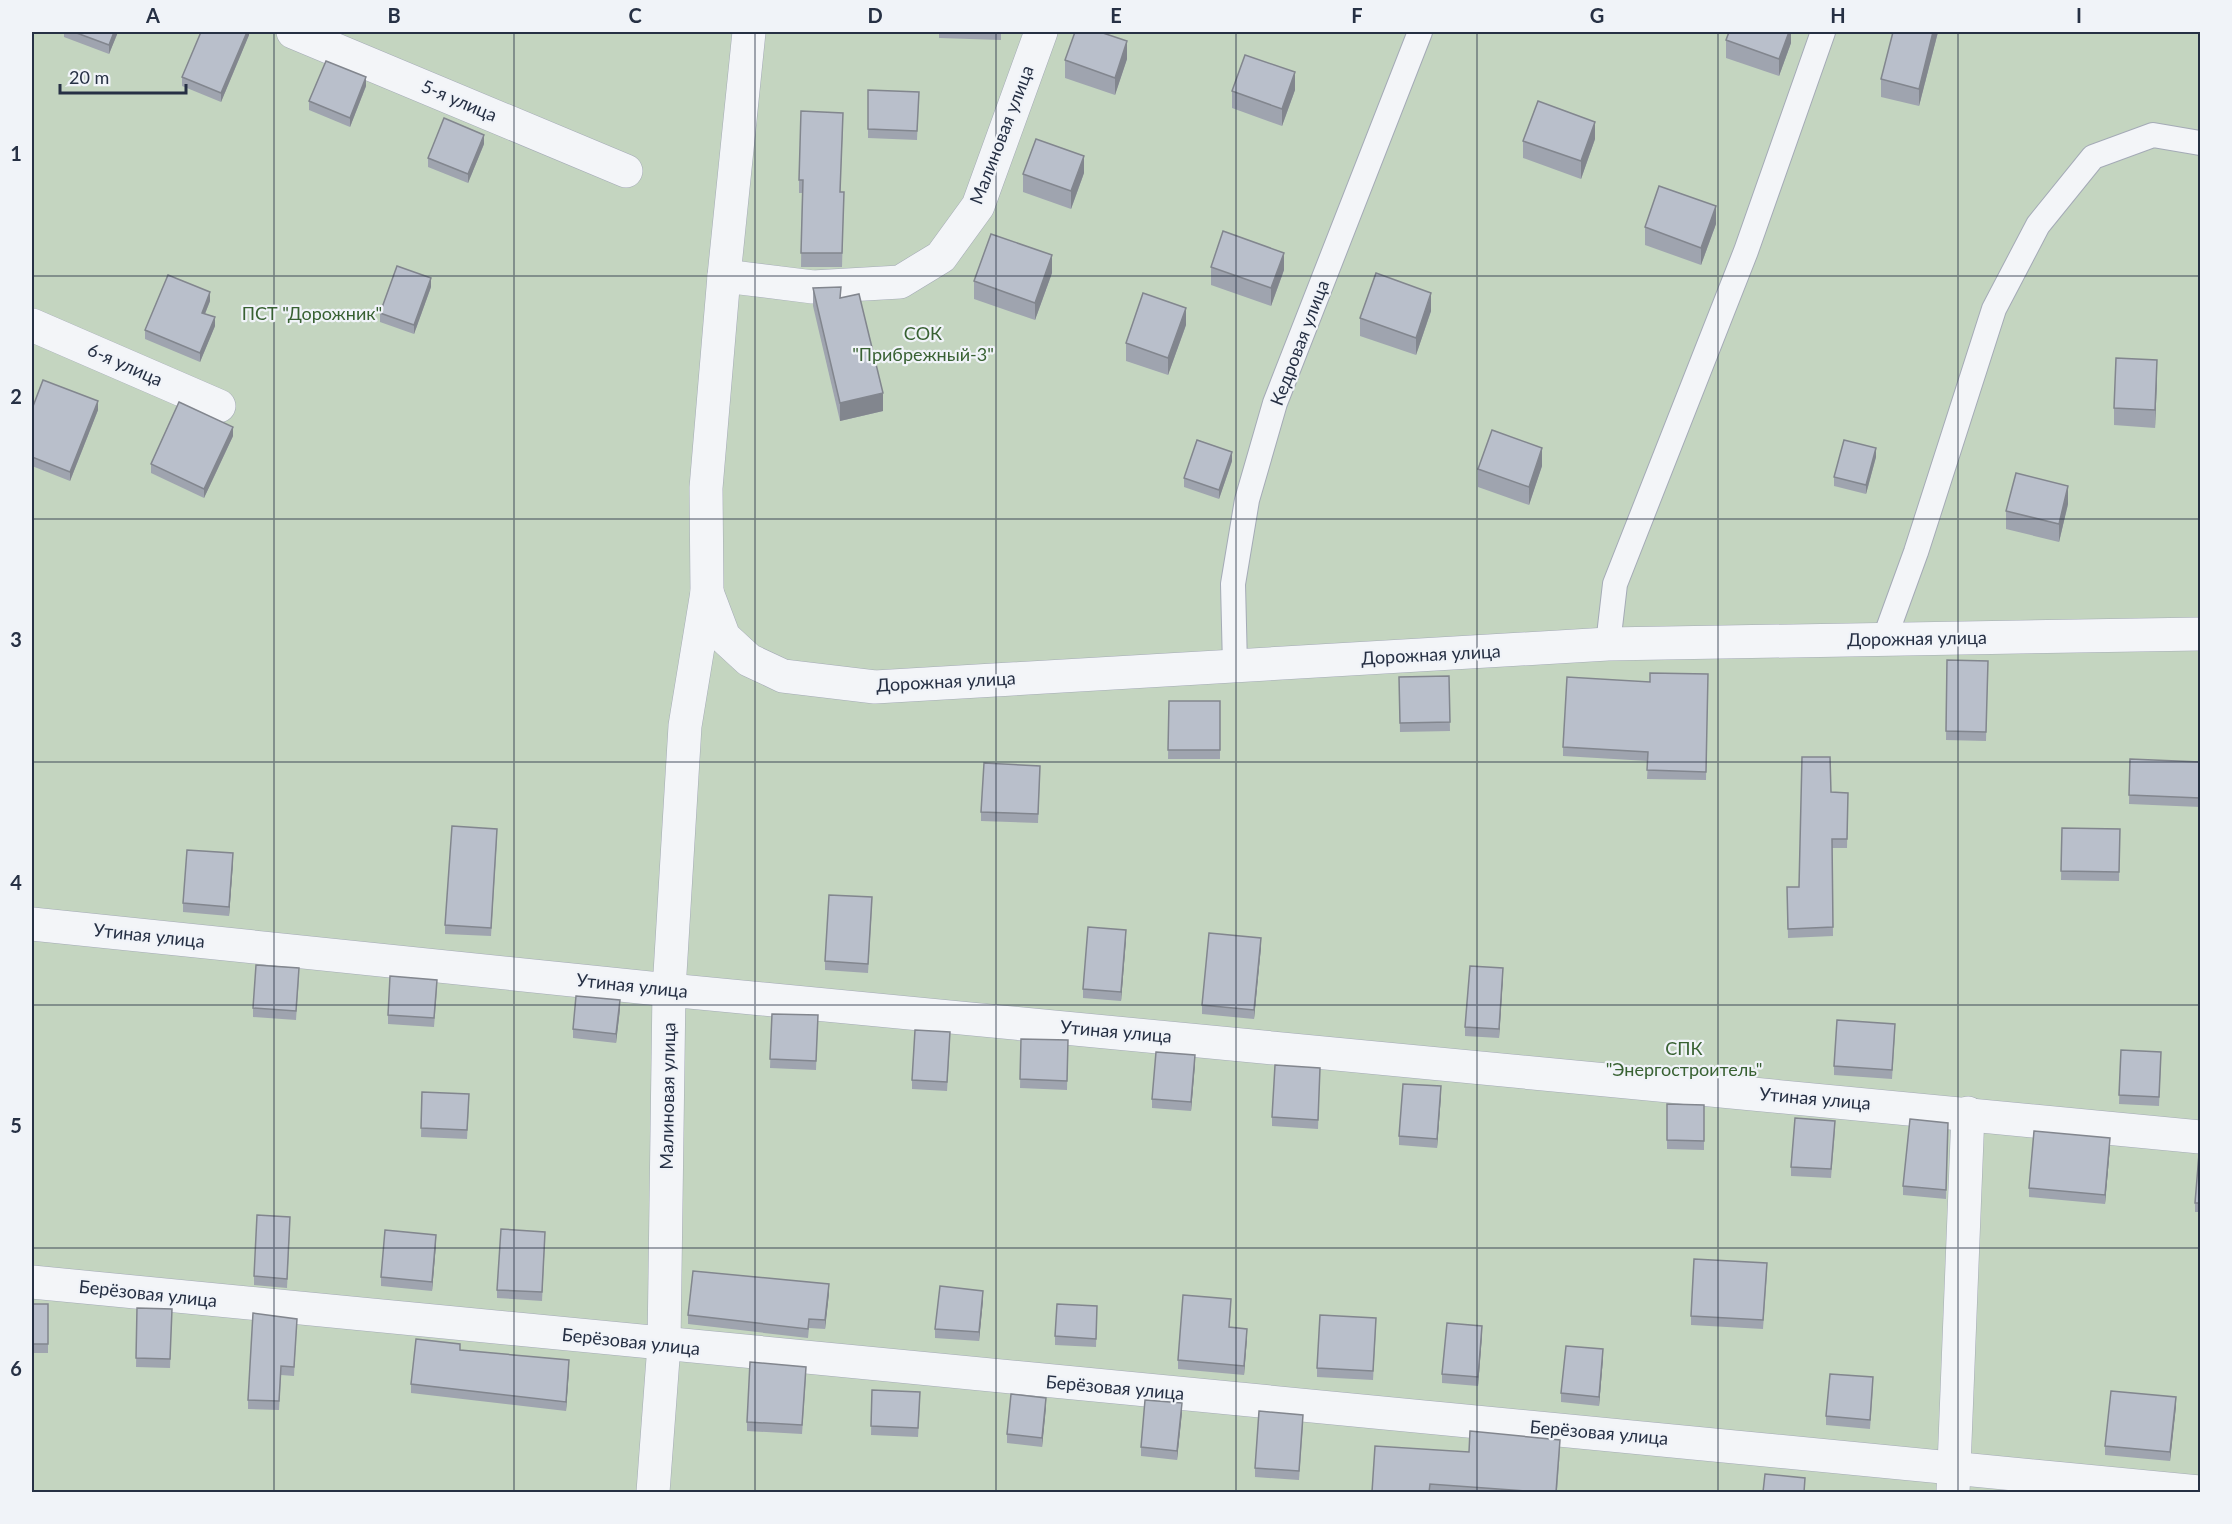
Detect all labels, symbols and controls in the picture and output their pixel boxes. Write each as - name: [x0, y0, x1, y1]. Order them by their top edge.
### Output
- text: A: [145, 3, 160, 27]
- text: B: [387, 3, 401, 27]
- text: C: [628, 3, 642, 27]
- text: D: [867, 3, 883, 27]
- text: E: [1110, 3, 1122, 27]
- text: F: [1351, 3, 1363, 27]
- text: G: [1590, 3, 1604, 27]
- text: H: [1830, 3, 1846, 27]
- text: I: [2076, 3, 2082, 27]
- scale bar: [60, 57, 186, 95]
- street label: Малиновая улица: [964, 62, 1038, 207]
- text: 20 m: [69, 66, 109, 88]
- street label: 5-я улица: [418, 74, 500, 126]
- text: 1: [10, 141, 22, 165]
- street label: Кедровая улица: [1265, 277, 1333, 409]
- park label: ПСТ "Дорожник": [242, 302, 382, 324]
- park label: СОК "Прибрежный-3": [852, 322, 994, 365]
- street label: 6-я улица: [84, 338, 166, 390]
- text: 2: [10, 384, 22, 408]
- street label: Дорожная улица: [1847, 626, 1987, 650]
- text: 3: [10, 627, 22, 651]
- street label: Дорожная улица: [1361, 639, 1501, 669]
- street label: Дорожная улица: [876, 666, 1016, 696]
- text: 4: [10, 870, 22, 894]
- street label: Утиная улица: [92, 918, 206, 952]
- street label: Утиная улица: [575, 968, 689, 1002]
- street label: Утиная улица: [1059, 1015, 1173, 1047]
- street label: Малиновая улица: [655, 1022, 679, 1170]
- park label: СПК "Энергостроитель": [1606, 1037, 1762, 1080]
- street label: Утиная улица: [1758, 1082, 1872, 1114]
- text: 5: [10, 1113, 22, 1137]
- street label: Берёзовая улица: [78, 1275, 218, 1311]
- street label: Берёзовая улица: [561, 1323, 701, 1359]
- text: 6: [10, 1356, 22, 1380]
- street label: Берёзовая улица: [1045, 1370, 1185, 1404]
- street label: Берёзовая улица: [1529, 1415, 1669, 1449]

